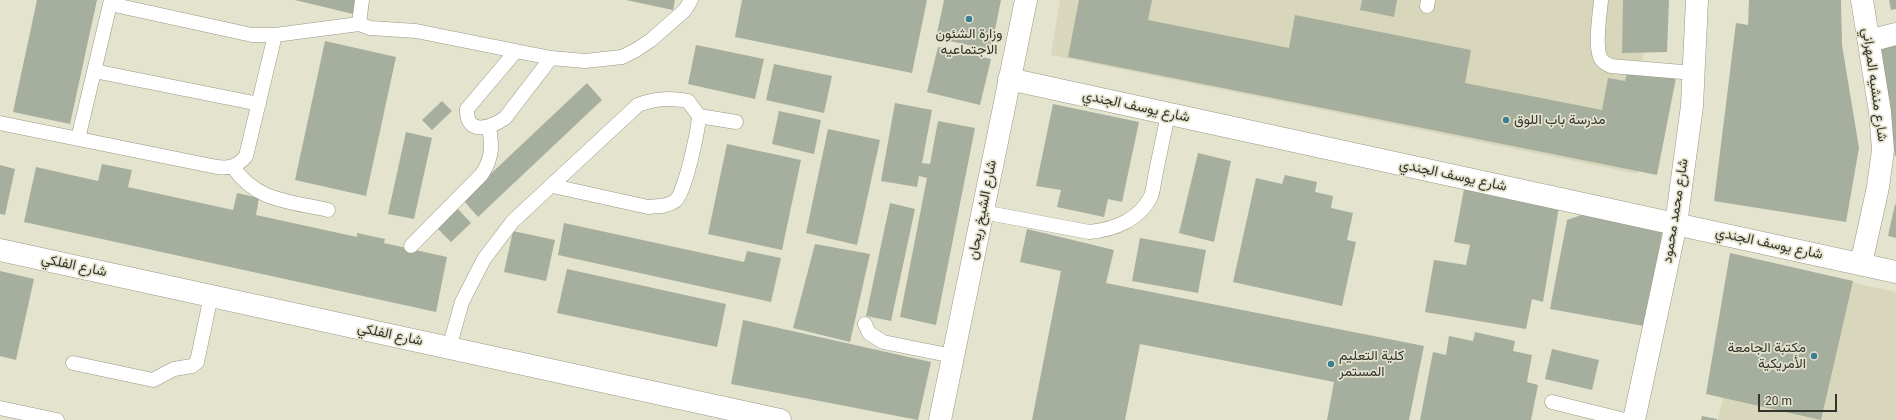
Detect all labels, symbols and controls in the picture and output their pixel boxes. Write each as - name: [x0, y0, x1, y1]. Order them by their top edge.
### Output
- marker: وزارة الشئون الاجتماعيه: [964, 14, 974, 24]
- place label: وزارة الشئون الاجتماعيه: [936, 26, 1002, 58]
- street label: شارع منشيه المهراني: [1858, 27, 1890, 143]
- street label: شارع يوسف الجندي: [1081, 87, 1191, 127]
- place label: مدرسة باب اللوق: [1514, 112, 1606, 128]
- marker: مدرسة باب اللوق: [1501, 115, 1511, 125]
- street label: شارع يوسف الجندي: [1398, 156, 1508, 196]
- street label: شارع محمد محمود: [1659, 158, 1693, 264]
- street label: شارع الشيخ ريحان: [965, 159, 1001, 261]
- street label: شارع يوسف الجندي: [1714, 224, 1824, 264]
- street label: شارع الفلكي: [40, 251, 108, 281]
- street label: شارع الفلكي: [356, 320, 424, 350]
- place label: مكتبة الجامعة الأمريكية: [1728, 340, 1806, 372]
- place label: كلية التعليم المستمر: [1339, 348, 1404, 380]
- marker: مكتبة الجامعة الأمريكية: [1809, 351, 1819, 361]
- marker: كلية التعليم المستمر: [1326, 359, 1336, 369]
- scale bar: [1760, 386, 1839, 412]
- text: 20 m: [1765, 394, 1792, 408]

